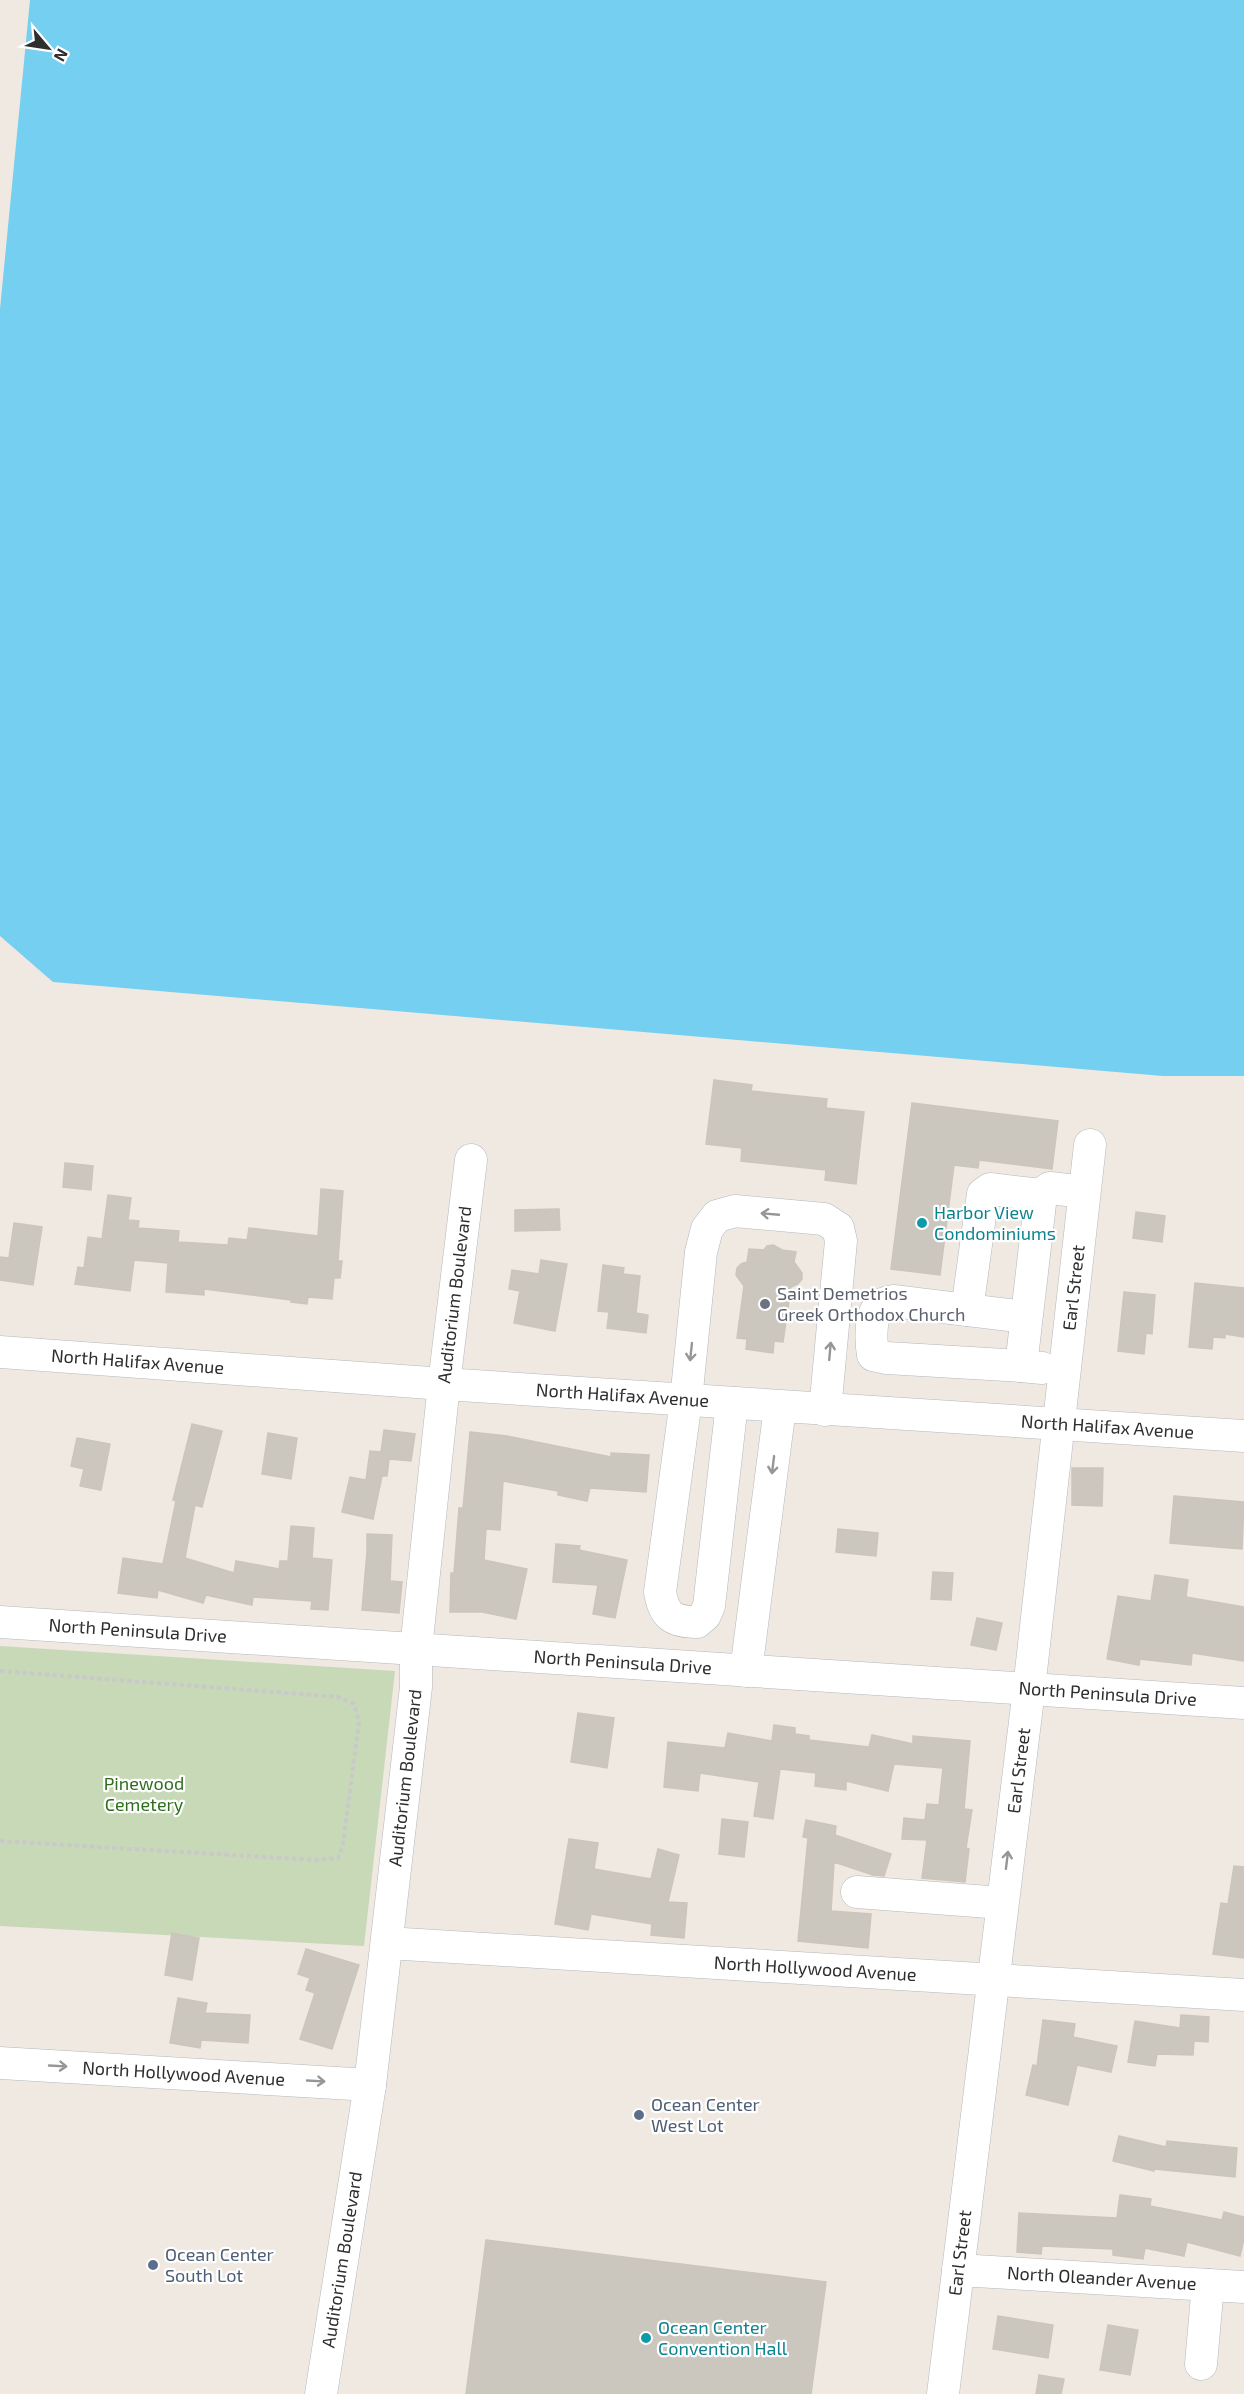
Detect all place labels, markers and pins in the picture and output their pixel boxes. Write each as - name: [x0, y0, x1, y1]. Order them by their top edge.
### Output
- place label: Harbor View Condominiums: [934, 1201, 1056, 1244]
- marker: Harbor View Condominiums: [915, 1216, 929, 1230]
- place label: Saint Demetrios Greek Orthodox Church: [777, 1282, 965, 1325]
- marker: Saint Demetrios Greek Orthodox Church: [758, 1297, 772, 1311]
- place label: Ocean Center West Lot: [651, 2093, 760, 2136]
- marker: Ocean Center West Lot: [632, 2108, 646, 2122]
- place label: Ocean Center South Lot: [165, 2243, 274, 2286]
- marker: Ocean Center South Lot: [146, 2258, 160, 2272]
- place label: Ocean Center Convention Hall: [658, 2316, 788, 2359]
- marker: Ocean Center Convention Hall: [639, 2331, 653, 2345]

